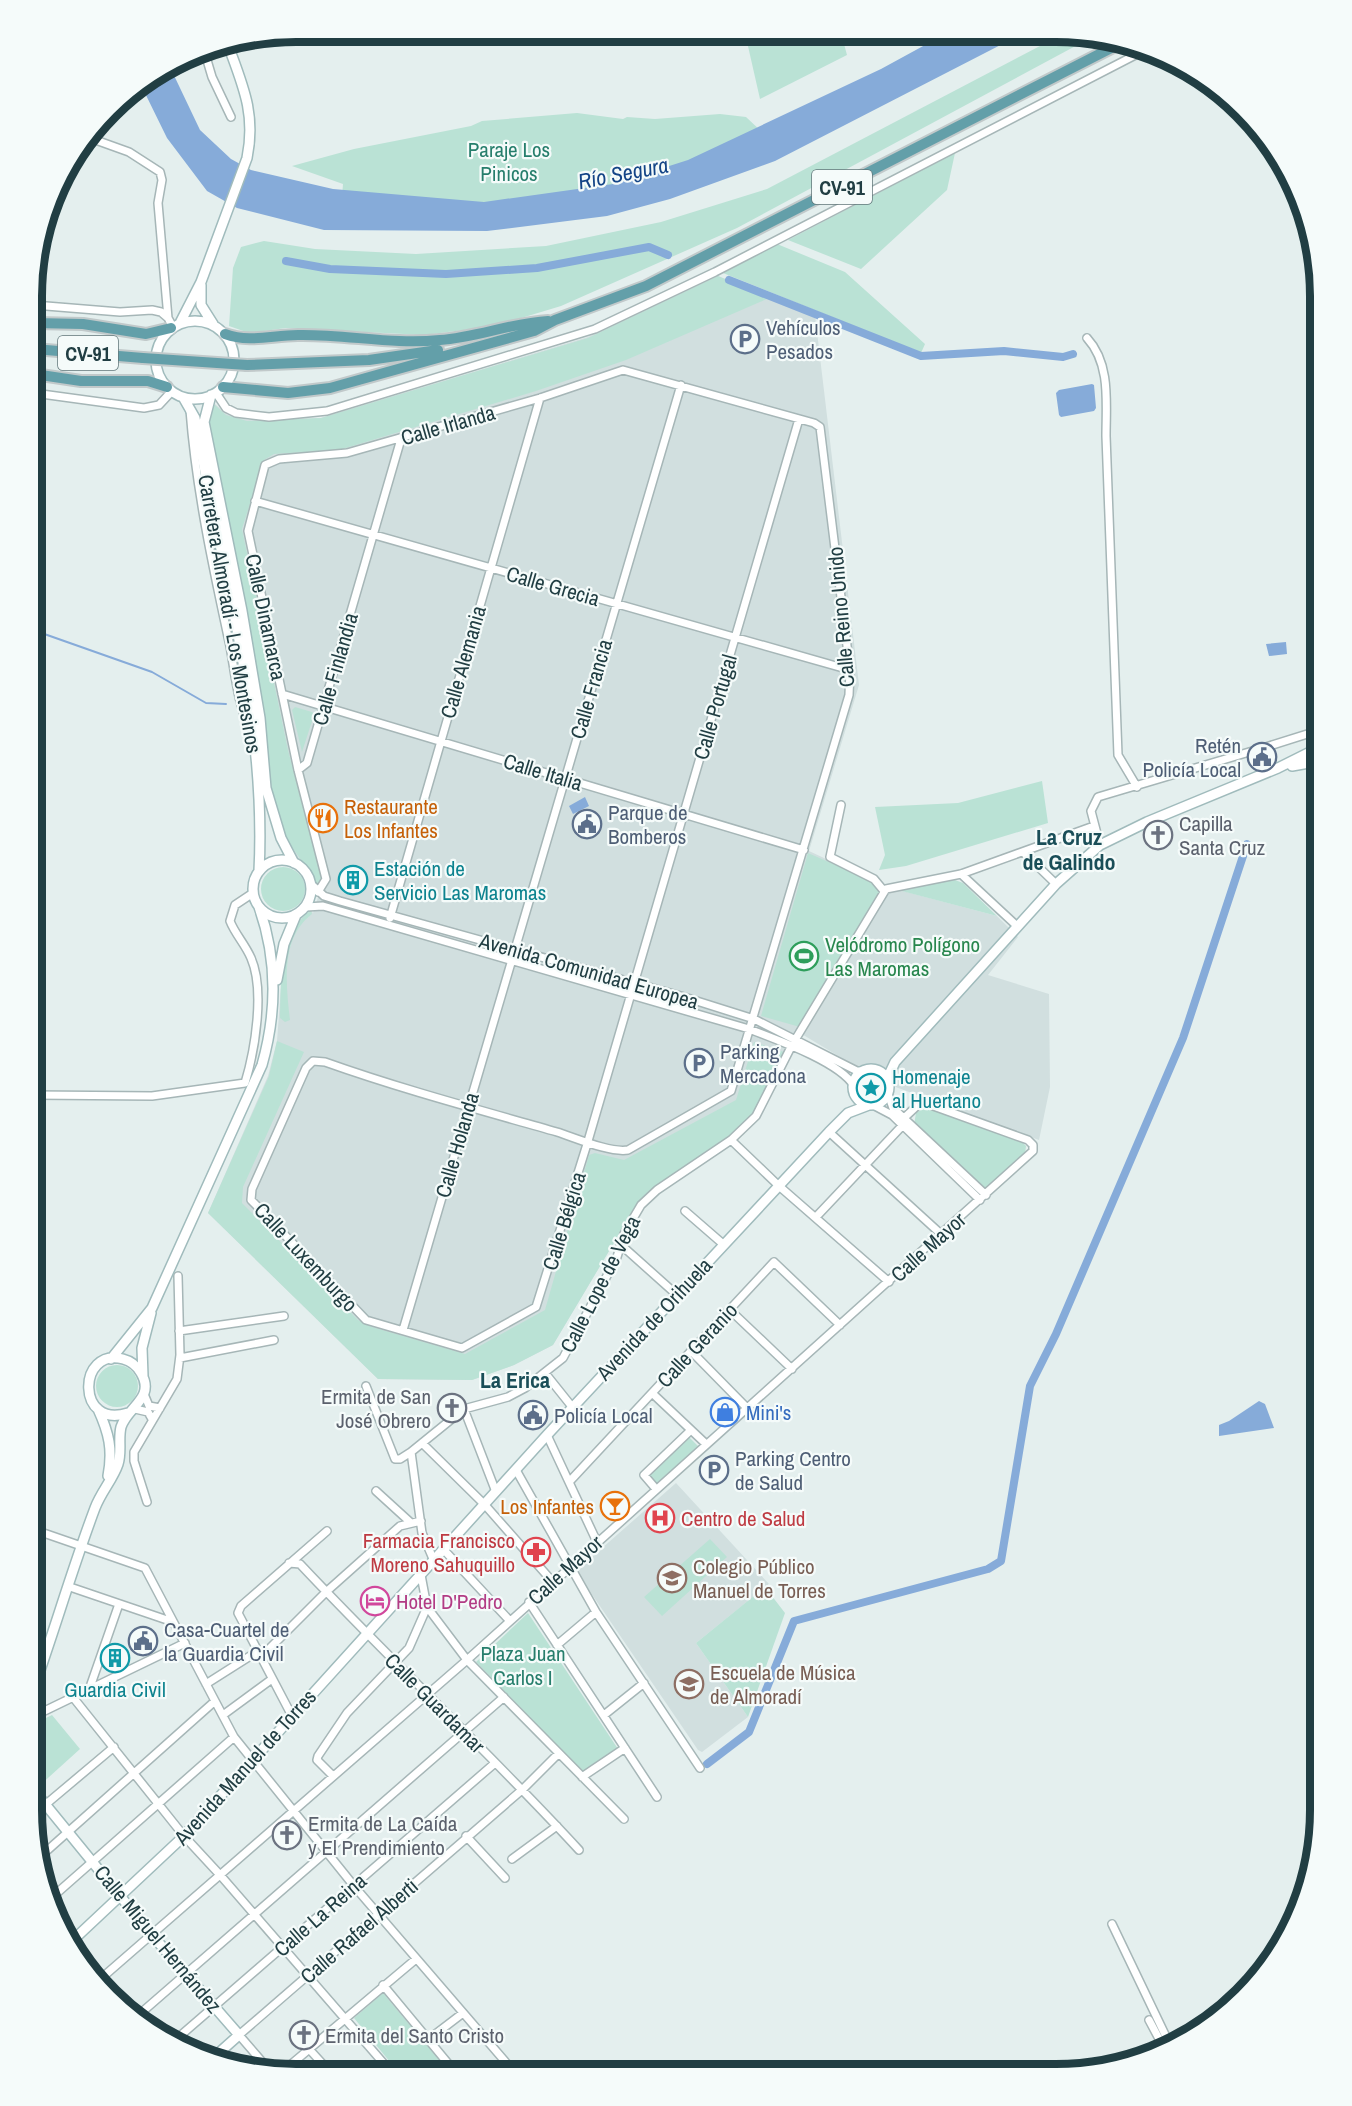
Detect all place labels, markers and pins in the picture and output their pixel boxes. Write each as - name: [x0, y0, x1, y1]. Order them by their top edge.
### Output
- place label: Vehículos Pesados: [766, 313, 841, 366]
- parking icon: Vehículos Pesados: [729, 323, 761, 355]
- place label: Retén Policía Local: [1142, 731, 1241, 784]
- public building icon: Retén Policía Local: [1246, 741, 1278, 773]
- place label: Restaurante Los Infantes: [344, 792, 438, 845]
- place label: Parque de Bomberos: [608, 798, 687, 851]
- restaurant icon: Restaurante Los Infantes: [307, 802, 339, 834]
- public building icon: Parque de Bomberos: [571, 808, 603, 840]
- place label: Capilla Santa Cruz: [1179, 809, 1266, 862]
- church icon: Capilla Santa Cruz: [1142, 819, 1174, 851]
- place label: Estación de Servicio Las Maromas: [374, 854, 546, 907]
- building icon: Estación de Servicio Las Maromas: [337, 864, 369, 896]
- place label: Velódromo Polígono Las Maromas: [825, 930, 980, 983]
- sports icon: Velódromo Polígono Las Maromas: [788, 940, 820, 972]
- place label: Parking Mercadona: [720, 1037, 807, 1090]
- parking icon: Parking Mercadona: [683, 1047, 715, 1079]
- place label: Homenaje al Huertano: [892, 1062, 981, 1115]
- place icon: Homenaje al Huertano: [855, 1072, 887, 1104]
- place label: Ermita de San José Obrero: [321, 1382, 431, 1435]
- church icon: Ermita de San José Obrero: [436, 1392, 468, 1424]
- shop icon: Mini's: [709, 1396, 741, 1428]
- place label: Mini's: [746, 1398, 791, 1427]
- public building icon: Policía Local: [517, 1399, 549, 1431]
- place label: Policía Local: [554, 1401, 653, 1430]
- place label: Parking Centro de Salud: [735, 1444, 851, 1497]
- parking icon: Parking Centro de Salud: [698, 1454, 730, 1486]
- bar icon: Los Infantes: [599, 1490, 631, 1522]
- place label: Los Infantes: [500, 1492, 594, 1521]
- hospital icon: Centro de Salud: [644, 1502, 676, 1534]
- place label: Centro de Salud: [681, 1504, 805, 1533]
- place label: Farmacia Francisco Moreno Sahuquillo: [363, 1526, 515, 1579]
- pharmacy icon: Farmacia Francisco Moreno Sahuquillo: [520, 1536, 552, 1568]
- place label: Colegio Público Manuel de Torres: [693, 1552, 826, 1605]
- school or university icon: Colegio Público Manuel de Torres: [656, 1562, 688, 1594]
- hotel icon: Hotel D'Pedro: [359, 1585, 391, 1617]
- place label: Hotel D'Pedro: [396, 1587, 503, 1616]
- place label: Casa-Cuartel de la Guardia Civil: [164, 1615, 289, 1668]
- public building icon: Casa-Cuartel de la Guardia Civil: [127, 1625, 159, 1657]
- building icon: Guardia Civil: [99, 1642, 131, 1674]
- place label: Escuela de Música de Almoradí: [710, 1658, 856, 1711]
- school or university icon: Escuela de Música de Almoradí: [673, 1668, 705, 1700]
- place label: Guardia Civil: [64, 1675, 166, 1704]
- place label: Ermita de La Caída y El Prendimiento: [308, 1809, 458, 1862]
- church icon: Ermita de La Caída y El Prendimiento: [271, 1819, 303, 1851]
- church icon: Ermita del Santo Cristo: [288, 2019, 320, 2051]
- place label: Ermita del Santo Cristo: [325, 2021, 504, 2050]

